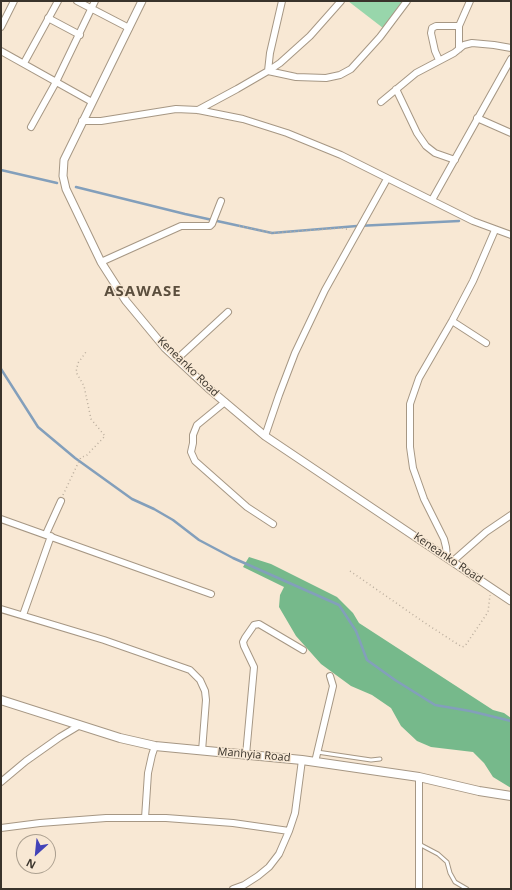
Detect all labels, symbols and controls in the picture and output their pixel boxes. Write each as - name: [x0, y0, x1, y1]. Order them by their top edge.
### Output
- district label: ASAWASE: [104, 283, 182, 301]
- street label: Keneanko Road: [155, 334, 221, 400]
- street label: Keneanko Road: [411, 530, 485, 586]
- street label: Manhyia Road: [217, 745, 291, 765]
- north arrow: [16, 834, 56, 874]
- text: N: [23, 856, 38, 873]

